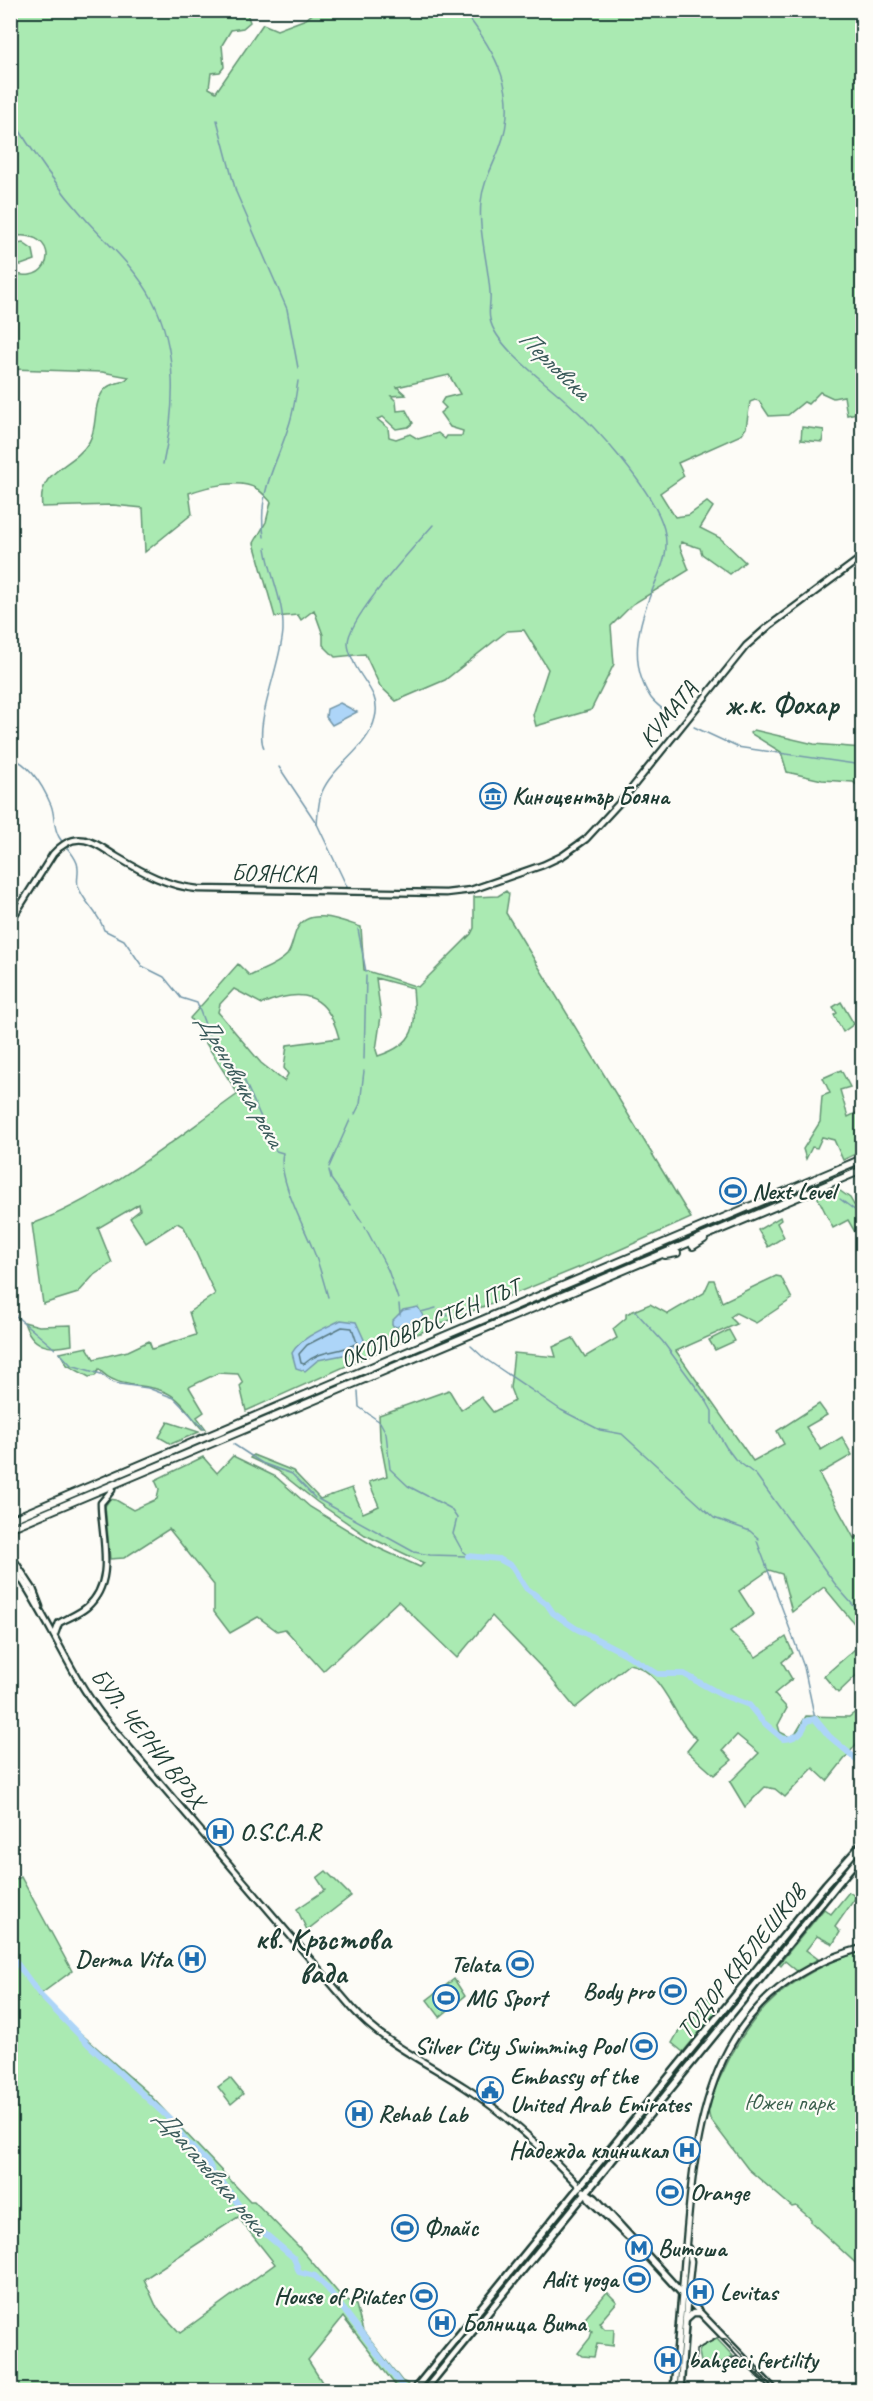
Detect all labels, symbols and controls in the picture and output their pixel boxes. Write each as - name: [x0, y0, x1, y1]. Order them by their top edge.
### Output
- water label: Перловска: [512, 322, 600, 409]
- street label: КУМАТА: [632, 674, 704, 753]
- district label: ж.к. Фохар: [725, 685, 840, 723]
- museum icon: Киноцентър Бояна: [478, 781, 508, 811]
- place label: Киноцентър Бояна: [512, 781, 672, 811]
- street label: БОЯНСКА: [231, 857, 318, 889]
- water label: Дреновичка река: [189, 1007, 294, 1156]
- sports icon: Next Level: [718, 1176, 748, 1206]
- place label: Next Level: [752, 1176, 840, 1206]
- street label: ОКОЛОВРЪСТЕН ПЪТ: [336, 1270, 529, 1374]
- street label: БУЛ. ЧЕРНИ ВРЪХ: [84, 1662, 214, 1817]
- hospital icon: O.S.C.A.R: [205, 1817, 235, 1847]
- place label: O.S.C.A.R: [240, 1817, 324, 1847]
- street label: ТОДОР КАБЛЕШКОВ: [670, 1877, 813, 2044]
- district label: кв. Кръстова вада: [255, 1920, 393, 1992]
- place label: Derma Vita: [76, 1944, 174, 1974]
- hospital icon: Derma Vita: [177, 1944, 207, 1974]
- place label: Telata: [451, 1949, 502, 1979]
- sports icon: Telata: [505, 1949, 535, 1979]
- place label: Body pro: [583, 1976, 656, 2006]
- sports icon: Body pro: [658, 1976, 688, 2006]
- sports icon: MG Sport: [431, 1983, 461, 2013]
- place label: MG Sport: [466, 1983, 551, 2013]
- place label: Silver City Swimming Pool: [414, 2031, 629, 2061]
- sports icon: Silver City Swimming Pool: [629, 2031, 659, 2061]
- place label: Embassy of the United Arab Emirates: [510, 2061, 693, 2119]
- public building icon: Embassy of the United Arab Emirates: [475, 2075, 505, 2105]
- park label: Южен парк: [744, 2087, 836, 2117]
- hospital icon: Rehab Lab: [344, 2099, 374, 2129]
- place label: Rehab Lab: [378, 2099, 470, 2129]
- water label: Драгалевска река: [147, 2100, 278, 2244]
- place label: Надежда клиникал: [509, 2135, 670, 2165]
- hospital icon: Надежда клиникал: [672, 2135, 702, 2165]
- sports icon: Orange: [655, 2177, 685, 2207]
- place label: Orange: [690, 2177, 751, 2207]
- sports icon: Флайс: [390, 2213, 420, 2243]
- place label: Флайс: [424, 2213, 480, 2243]
- metro station icon: Витоша: [624, 2233, 654, 2263]
- place label: Витоша: [658, 2233, 729, 2263]
- place label: Adit yoga: [542, 2264, 620, 2294]
- sports icon: Adit yoga: [622, 2264, 652, 2294]
- hospital icon: Levitas: [685, 2277, 715, 2307]
- place label: Levitas: [720, 2277, 780, 2307]
- place label: House of Pilates: [274, 2281, 407, 2311]
- sports icon: House of Pilates: [409, 2281, 439, 2311]
- hospital icon: Болница Вита: [427, 2308, 457, 2338]
- place label: Болница Вита: [462, 2308, 587, 2338]
- hospital icon: bahçeci fertility: [653, 2345, 683, 2375]
- place label: bahçeci fertility: [688, 2345, 821, 2375]

